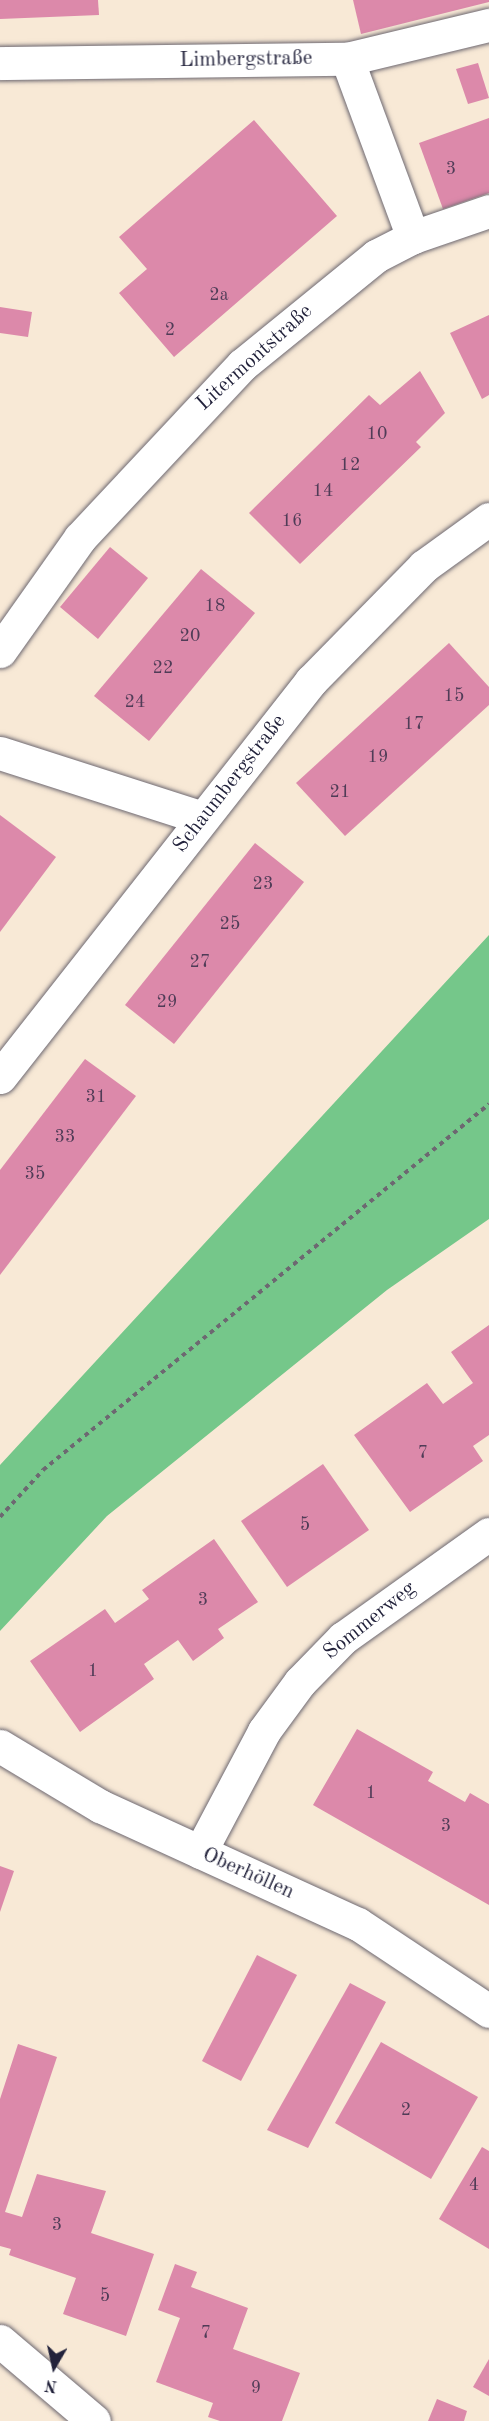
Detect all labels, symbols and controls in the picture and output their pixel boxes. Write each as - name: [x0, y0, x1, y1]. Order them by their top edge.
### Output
- street label: Limbergstraße: [179, 46, 313, 74]
- house number: 3: [446, 158, 456, 180]
- house number: 2a: [209, 284, 229, 306]
- street label: Litermontstraße: [192, 299, 318, 417]
- house number: 2: [165, 319, 175, 341]
- house number: 10: [367, 423, 387, 445]
- house number: 12: [340, 454, 360, 476]
- house number: 14: [313, 480, 333, 502]
- house number: 16: [282, 510, 302, 532]
- house number: 18: [205, 595, 225, 617]
- house number: 20: [180, 625, 200, 647]
- house number: 22: [153, 657, 173, 679]
- house number: 15: [444, 685, 464, 707]
- house number: 24: [125, 691, 145, 713]
- street label: Schaumbergstraße: [168, 710, 292, 858]
- house number: 17: [404, 713, 424, 735]
- house number: 19: [368, 746, 388, 768]
- house number: 21: [330, 781, 350, 803]
- house number: 23: [253, 873, 273, 895]
- house number: 25: [220, 913, 240, 935]
- house number: 27: [190, 951, 210, 973]
- house number: 29: [157, 991, 177, 1013]
- house number: 31: [86, 1086, 106, 1108]
- house number: 33: [55, 1126, 75, 1148]
- house number: 35: [25, 1163, 45, 1185]
- house number: 7: [418, 1442, 428, 1464]
- house number: 5: [300, 1514, 310, 1536]
- street label: Sommerweg: [319, 1576, 421, 1666]
- house number: 3: [198, 1589, 208, 1611]
- house number: 1: [88, 1660, 98, 1682]
- house number: 1: [366, 1782, 376, 1804]
- house number: 3: [441, 1815, 451, 1837]
- street label: Oberhöllen: [198, 1843, 298, 1905]
- house number: 2: [401, 2099, 411, 2121]
- house number: 4: [469, 2174, 479, 2196]
- house number: 3: [52, 2214, 62, 2236]
- house number: 5: [100, 2285, 110, 2307]
- house number: 7: [201, 2322, 211, 2344]
- north arrow: [24, 2337, 84, 2397]
- text: N: [44, 2376, 58, 2394]
- house number: 9: [251, 2377, 261, 2399]

